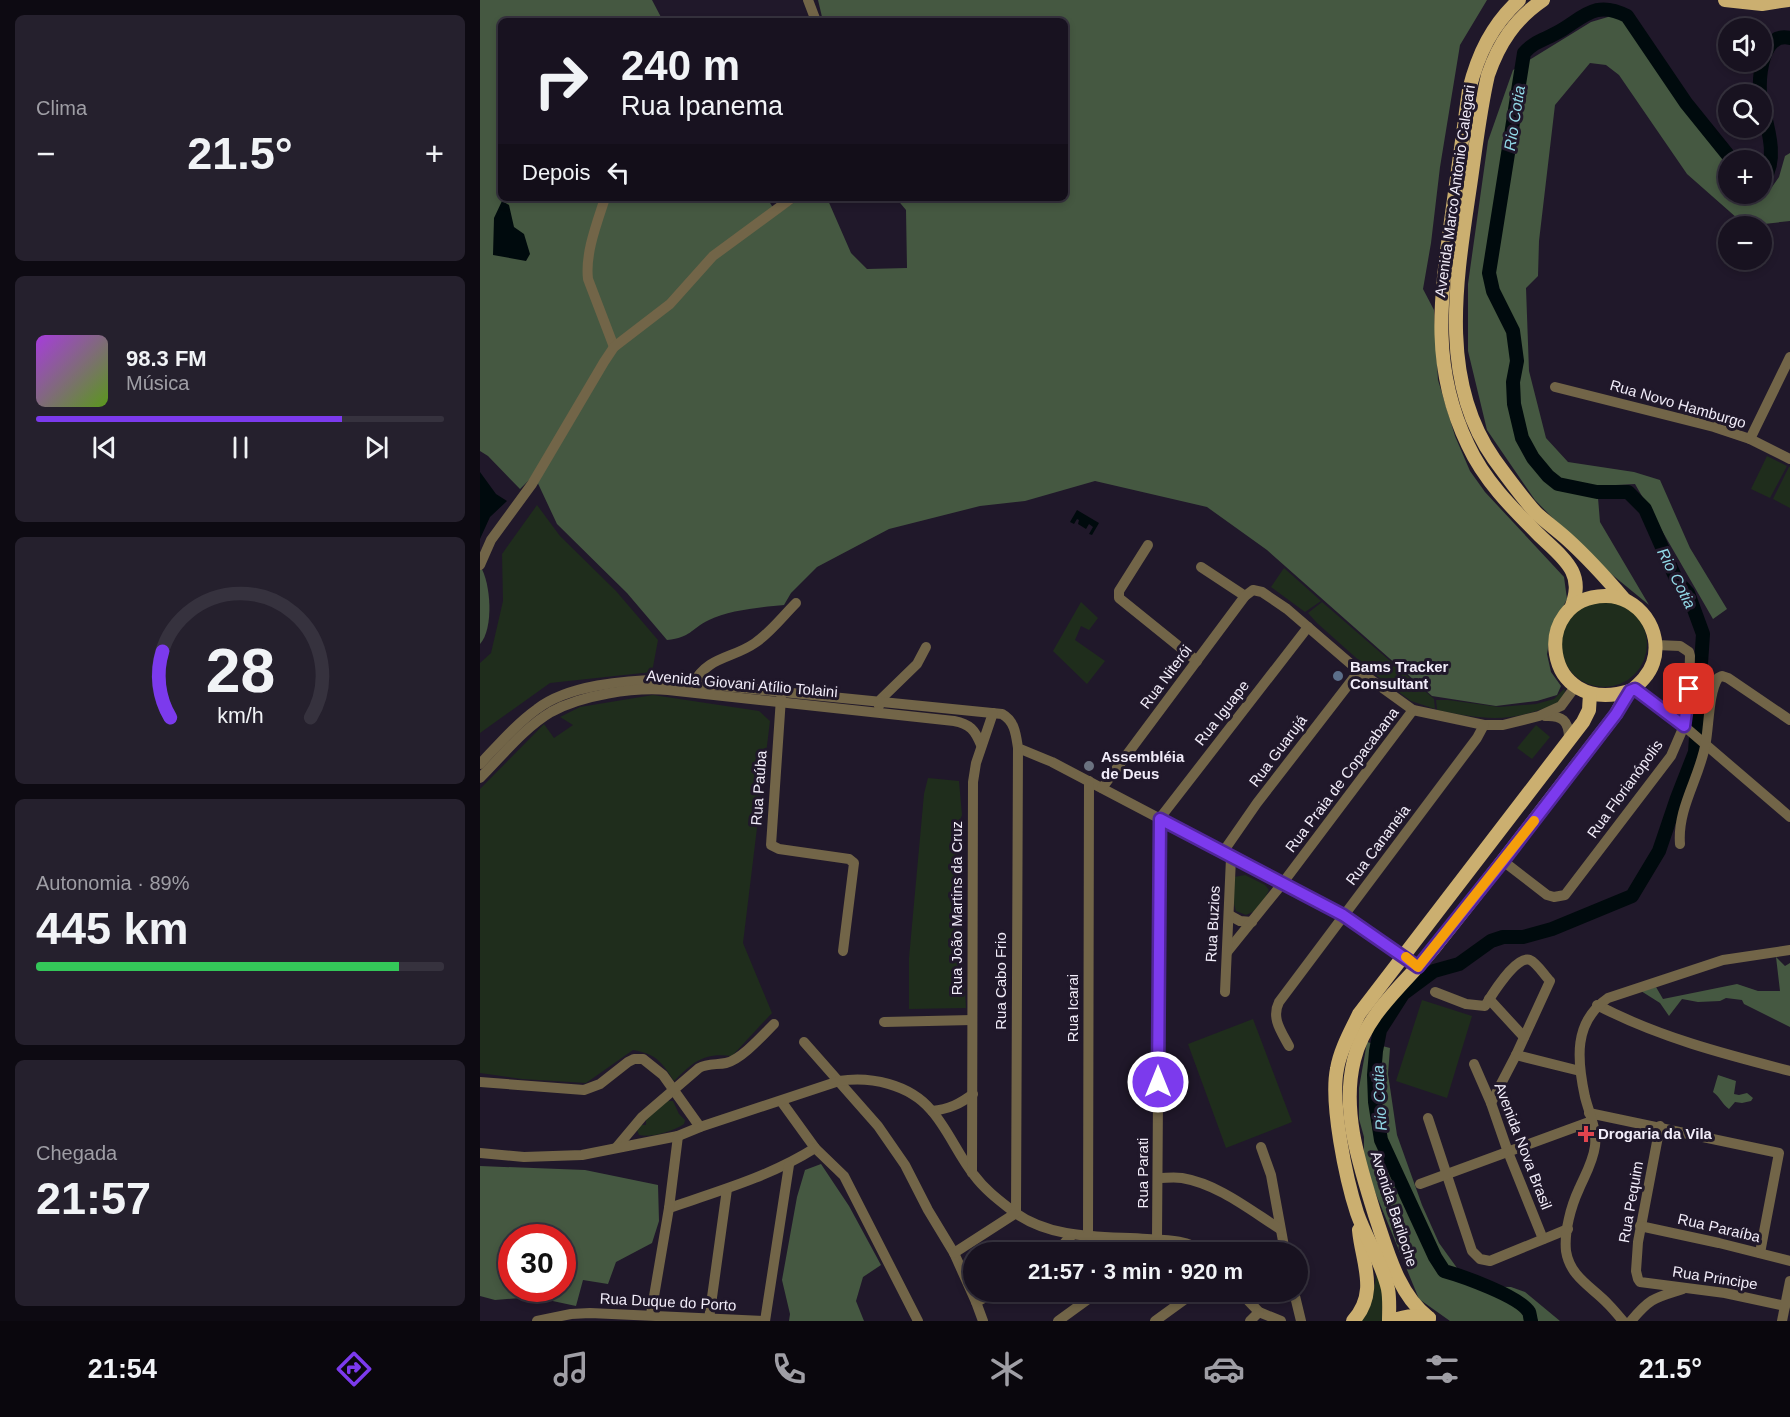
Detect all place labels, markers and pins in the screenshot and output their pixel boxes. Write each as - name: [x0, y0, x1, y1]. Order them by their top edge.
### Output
- place label: Bams Tracker Consultant: [1350, 658, 1449, 692]
- pin: [1663, 663, 1714, 714]
- marker: Bams Tracker Consultant: [1331, 669, 1345, 683]
- place label: Assembléia de Deus: [1101, 748, 1185, 782]
- marker: Assembléia de Deus: [1082, 759, 1096, 773]
- place label: Drogaria da Vila: [1598, 1125, 1713, 1142]
- marker: Drogaria da Vila: [1579, 1127, 1593, 1141]

